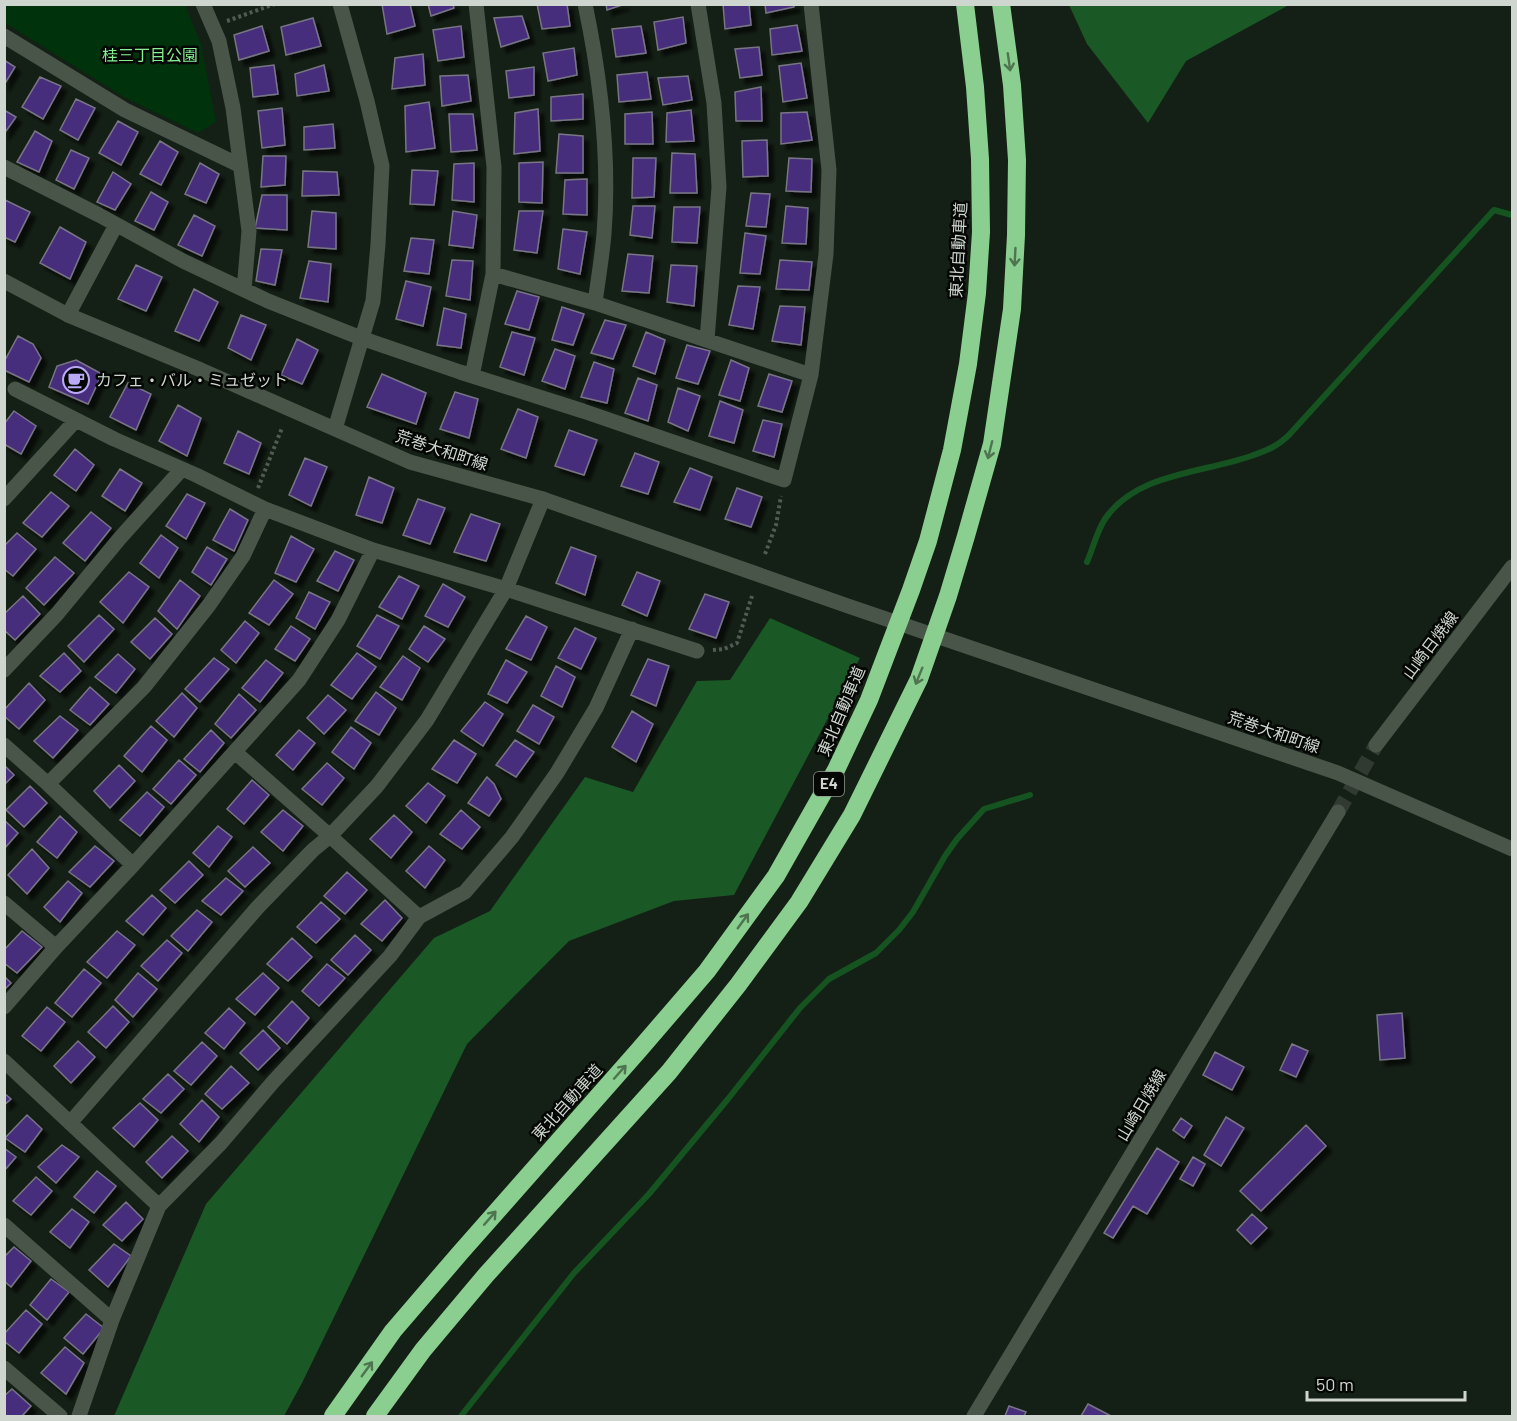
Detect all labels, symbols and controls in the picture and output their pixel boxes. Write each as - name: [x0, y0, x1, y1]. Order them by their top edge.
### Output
- park label: 桂三丁目公園: [102, 45, 198, 64]
- one-way arrow: [1004, 52, 1015, 72]
- street label: 東北自動車道: [946, 202, 970, 298]
- one-way arrow: [1009, 247, 1020, 267]
- cafe icon: カフェ・バル・ミュゼット: [61, 365, 91, 395]
- place label: カフェ・バル・ミュゼット: [96, 370, 288, 389]
- street label: 荒巻大和町線: [394, 426, 491, 473]
- one-way arrow: [983, 440, 995, 459]
- street label: 山崎日焼線: [1398, 607, 1461, 682]
- street label: 東北自動車道: [813, 663, 868, 759]
- one-way arrow: [913, 666, 924, 685]
- street label: 荒巻大和町線: [1226, 707, 1323, 756]
- road number: E4: [814, 772, 844, 796]
- one-way arrow: [736, 914, 749, 930]
- street label: 東北自動車道: [527, 1060, 606, 1144]
- one-way arrow: [613, 1065, 627, 1080]
- street label: 山崎日焼線: [1112, 1066, 1169, 1144]
- one-way arrow: [483, 1211, 497, 1226]
- one-way arrow: [360, 1361, 373, 1377]
- scale bar: [1307, 1364, 1464, 1402]
- text: 50 m: [1316, 1373, 1354, 1395]

